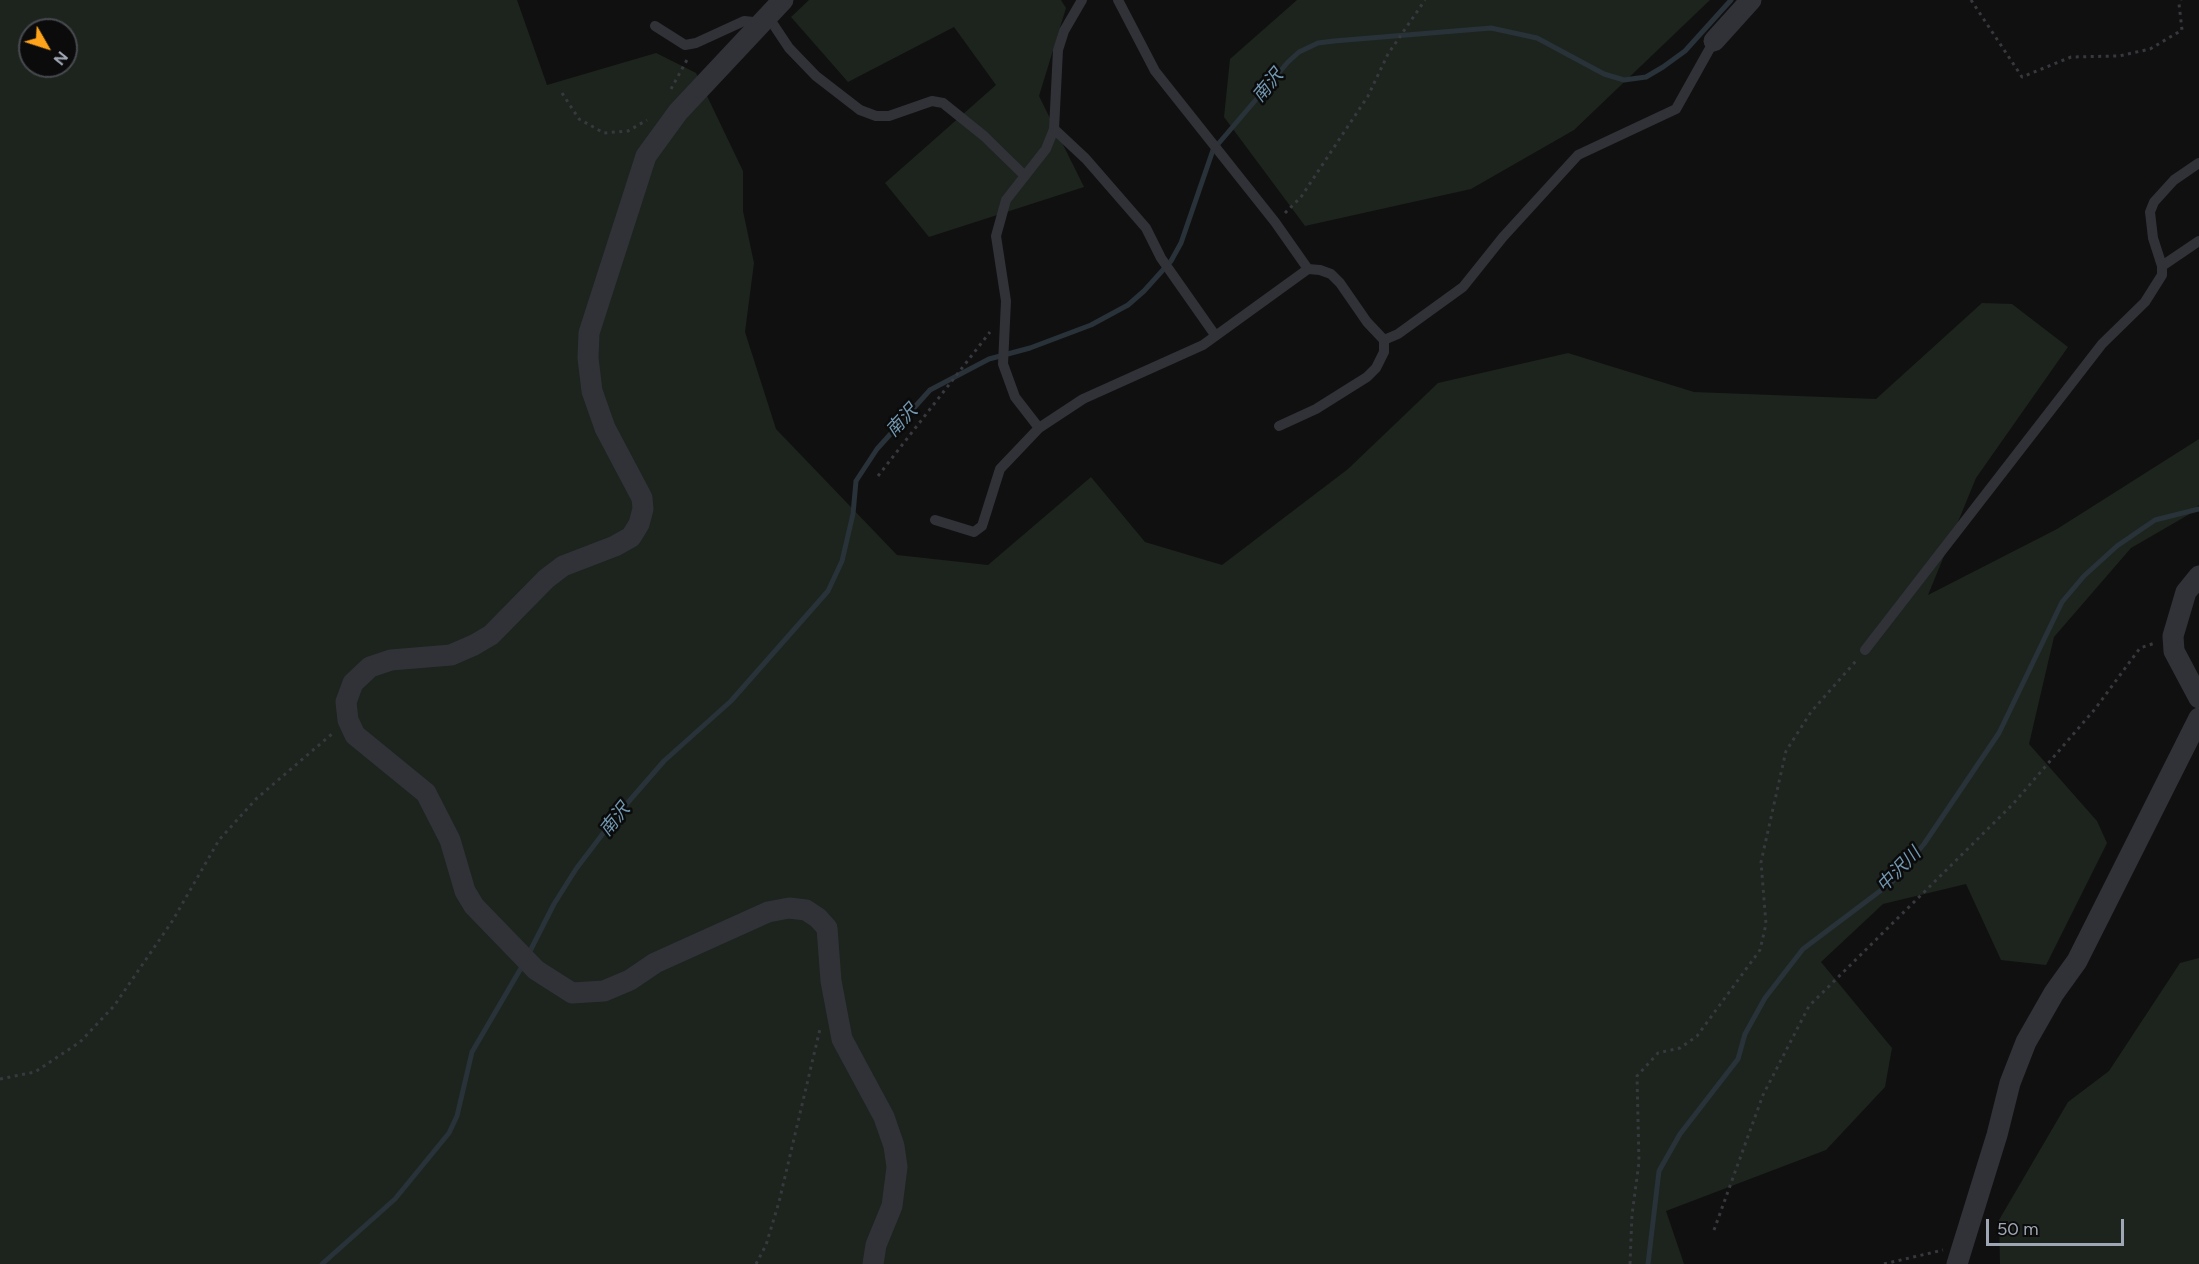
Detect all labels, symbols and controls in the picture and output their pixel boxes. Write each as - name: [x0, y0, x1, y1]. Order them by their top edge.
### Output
- north arrow: [18, 18, 78, 78]
- text: N: [50, 48, 72, 69]
- water label: 南沢: [1248, 65, 1288, 107]
- water label: 南沢: [882, 400, 922, 442]
- water label: 南沢: [595, 799, 635, 841]
- water label: 中沢川: [1872, 843, 1926, 897]
- scale bar: [1989, 1207, 2127, 1245]
- text: 50 m: [1997, 1218, 2039, 1240]

